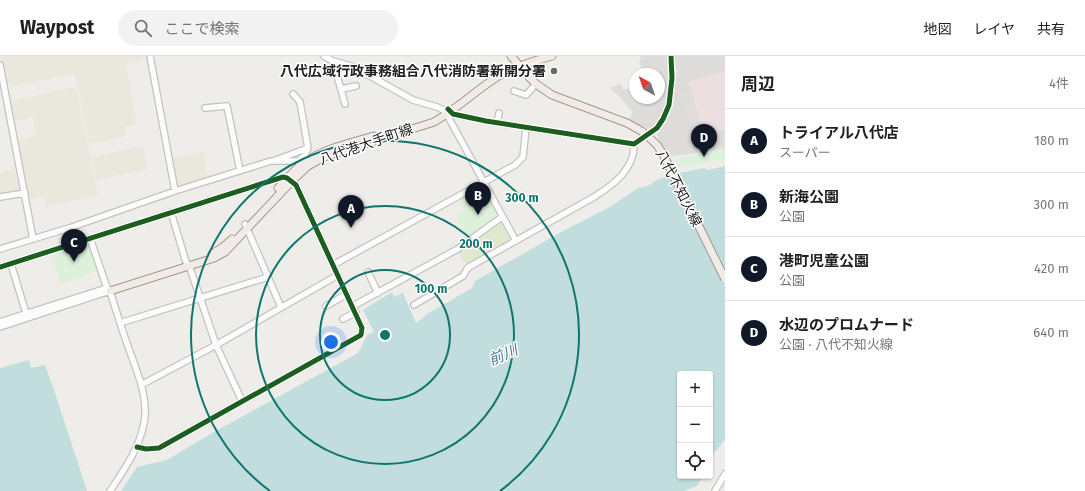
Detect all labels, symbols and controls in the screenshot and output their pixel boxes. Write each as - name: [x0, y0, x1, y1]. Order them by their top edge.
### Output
- search box: [118, 10, 398, 46]
- text: Waypost: [20, 16, 94, 39]
- icon: search: [132, 17, 154, 39]
- text: ここで検索: [164, 20, 239, 38]
- text: 地図: [923, 21, 951, 38]
- text: レイヤ: [973, 21, 1015, 38]
- text: 共有: [1037, 21, 1065, 38]
- place label: 八代広域行政事務組合八代消防署新開分署: [280, 63, 546, 80]
- marker: 八代広域行政事務組合八代消防署新開分署: [549, 66, 559, 76]
- north arrow: [629, 68, 665, 104]
- text: 周辺: [741, 74, 775, 95]
- text: 4件: [1049, 76, 1069, 91]
- street label: 八代港大手町線: [317, 120, 415, 168]
- pin: D: [691, 124, 717, 157]
- text: トライアル八代店: [779, 124, 899, 142]
- text: A: [750, 133, 758, 148]
- text: 180 m: [1034, 133, 1069, 148]
- text: スーパー: [779, 145, 831, 160]
- street label: 八代不知火線: [652, 147, 705, 230]
- pin: B: [465, 182, 491, 215]
- text: 新海公園: [779, 188, 839, 206]
- text: 300 m: [504, 191, 539, 205]
- pin: A: [338, 195, 364, 228]
- text: B: [750, 197, 758, 212]
- text: 300 m: [1033, 197, 1069, 212]
- text: 公園: [779, 209, 805, 224]
- pin: C: [61, 229, 87, 262]
- text: 200 m: [459, 237, 493, 251]
- text: 港町児童公園: [779, 252, 869, 270]
- text: C: [750, 261, 758, 276]
- text: 420 m: [1034, 261, 1069, 276]
- text: 公園: [779, 273, 805, 288]
- text: 100 m: [415, 282, 447, 296]
- text: 水辺のプロムナード: [779, 316, 914, 334]
- text: D: [750, 325, 758, 340]
- text: 640 m: [1033, 325, 1069, 340]
- centre of rings: [378, 328, 392, 342]
- your location: [321, 332, 341, 352]
- text: 公園 · 八代不知火線: [779, 337, 893, 352]
- water label: 前川: [486, 340, 522, 369]
- map controls: [677, 371, 713, 479]
- button: +: [677, 371, 713, 407]
- button: −: [677, 407, 713, 443]
- button: locate: [677, 443, 713, 479]

